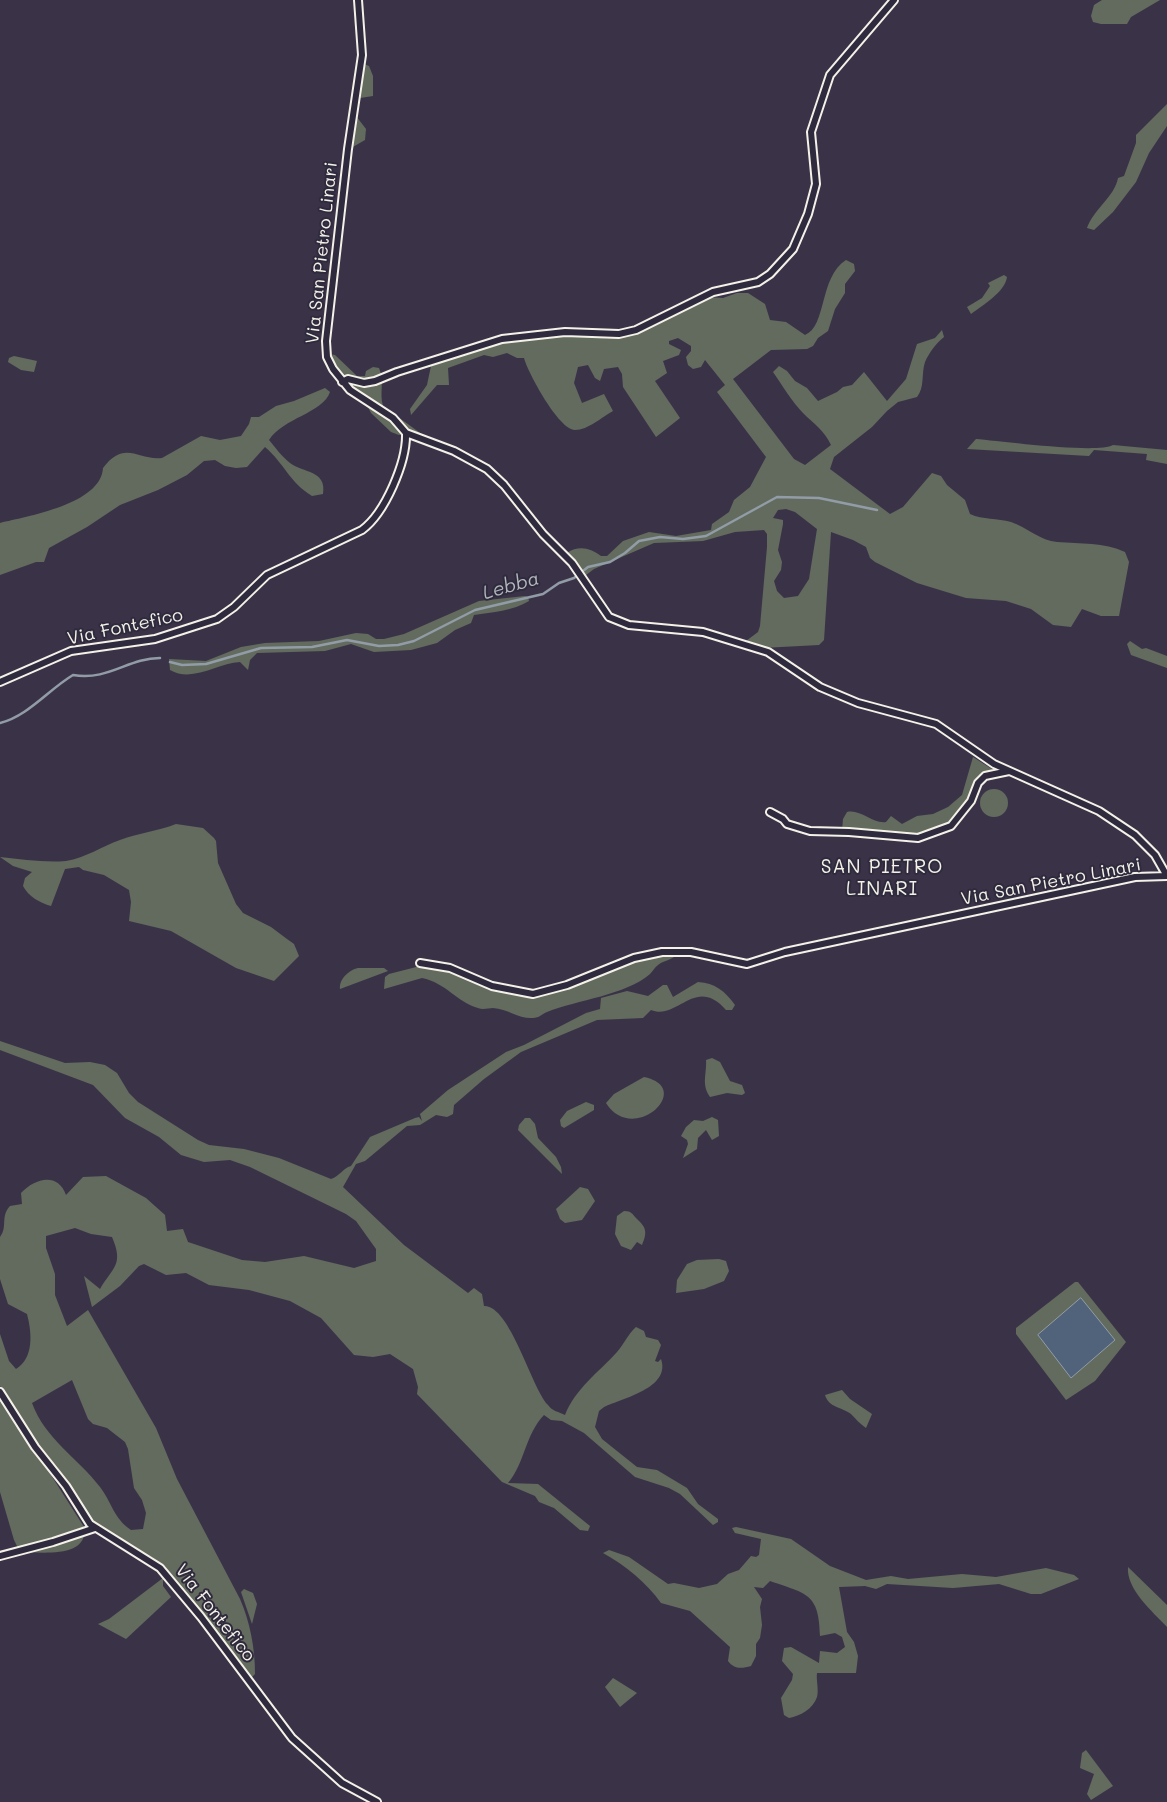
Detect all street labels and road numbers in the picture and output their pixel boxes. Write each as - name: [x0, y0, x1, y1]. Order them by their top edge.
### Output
- street label: Via San Pietro Linari: [302, 161, 342, 345]
- street label: Via Fontefico: [65, 604, 185, 650]
- street label: Via San Pietro Linari: [959, 854, 1143, 910]
- street label: Via Fontefico: [170, 1560, 260, 1666]

